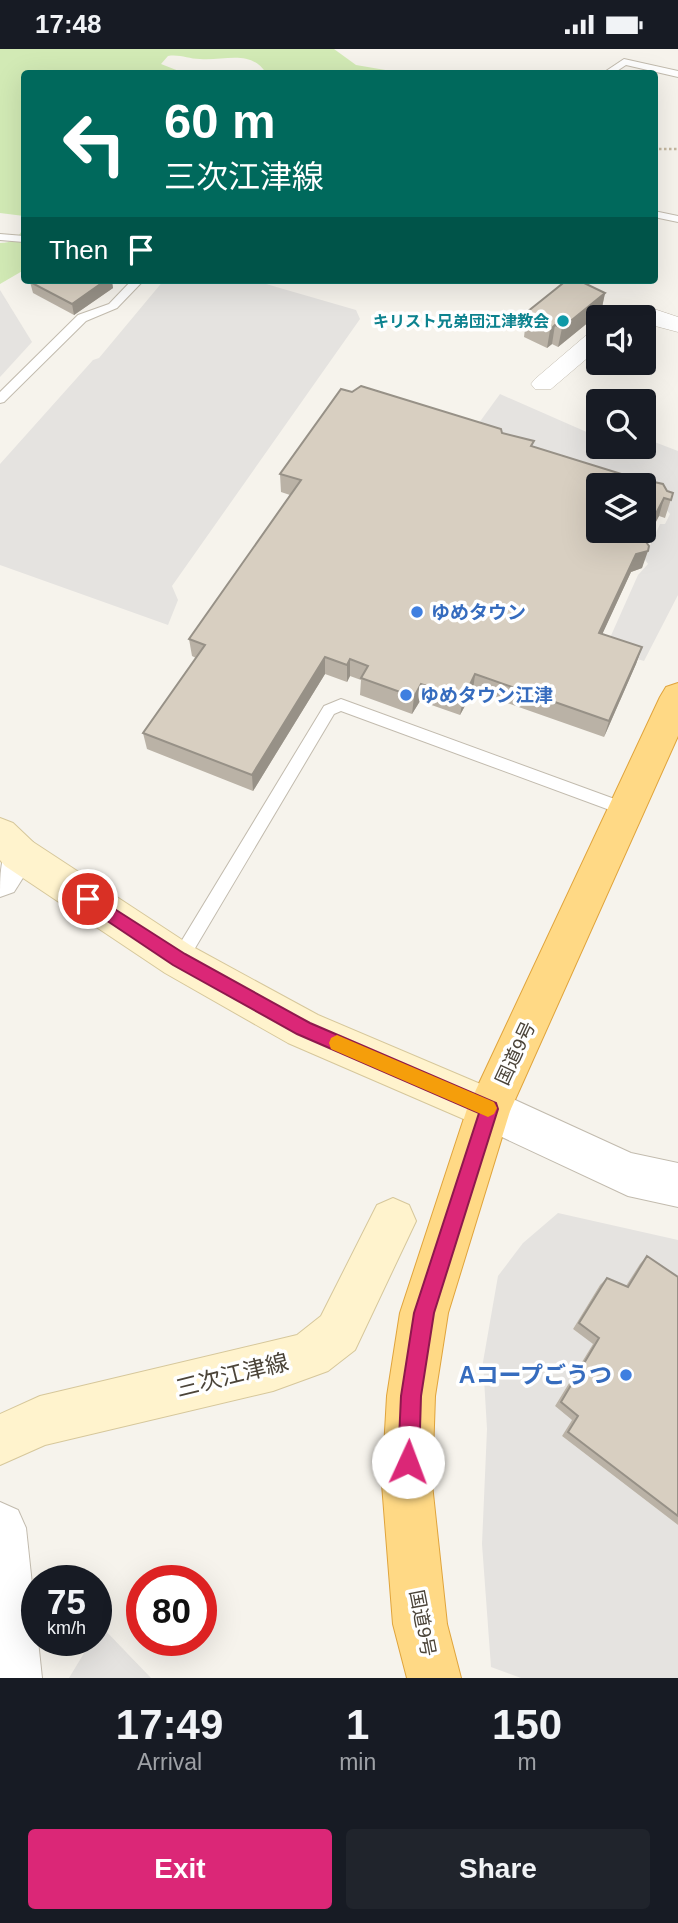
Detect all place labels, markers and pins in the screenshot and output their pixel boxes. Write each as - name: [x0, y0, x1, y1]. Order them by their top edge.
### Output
- place label: キリスト兄弟団江津教会: [373, 313, 549, 330]
- marker: キリスト兄弟団江津教会: [555, 313, 571, 329]
- place label: ゆめタウン: [431, 602, 526, 623]
- marker: ゆめタウン: [409, 604, 425, 620]
- place label: ゆめタウン江津: [420, 685, 553, 706]
- marker: ゆめタウン江津: [398, 687, 414, 703]
- pin: [58, 869, 118, 929]
- place label: Aコープごうつ: [459, 1362, 612, 1388]
- marker: Aコープごうつ: [618, 1367, 634, 1383]

